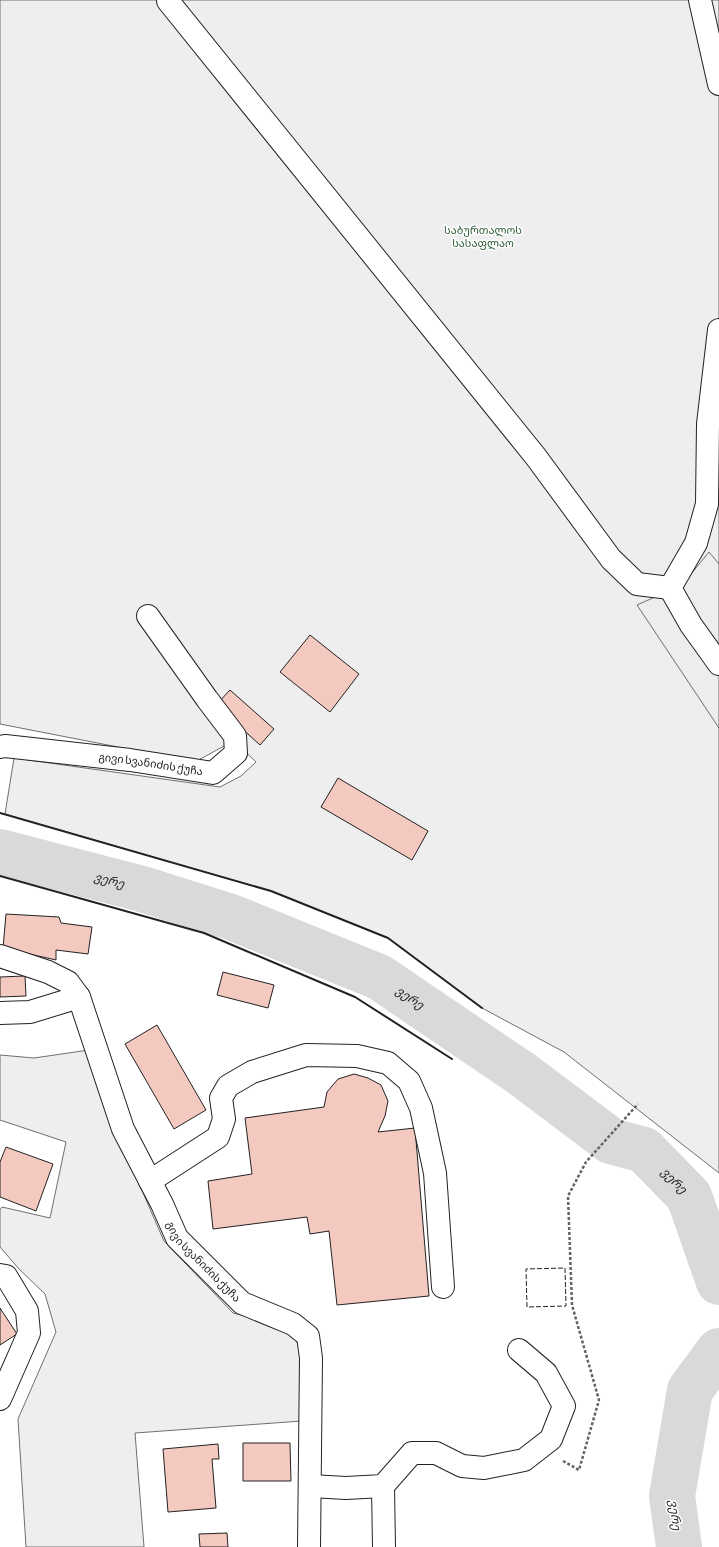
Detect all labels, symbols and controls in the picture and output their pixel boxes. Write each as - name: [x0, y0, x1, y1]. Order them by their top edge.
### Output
- park label: საბურთალოს სასაფლაო: [444, 224, 522, 250]
- street label: გივი სვანიძის ქუჩა: [98, 751, 204, 777]
- water label: ვერე: [93, 870, 127, 891]
- water label: ვერე: [393, 984, 427, 1013]
- water label: ვერე: [658, 1165, 690, 1197]
- street label: გივი სვანიძის ქუჩა: [163, 1219, 243, 1304]
- water label: ვერე: [666, 1499, 684, 1532]

